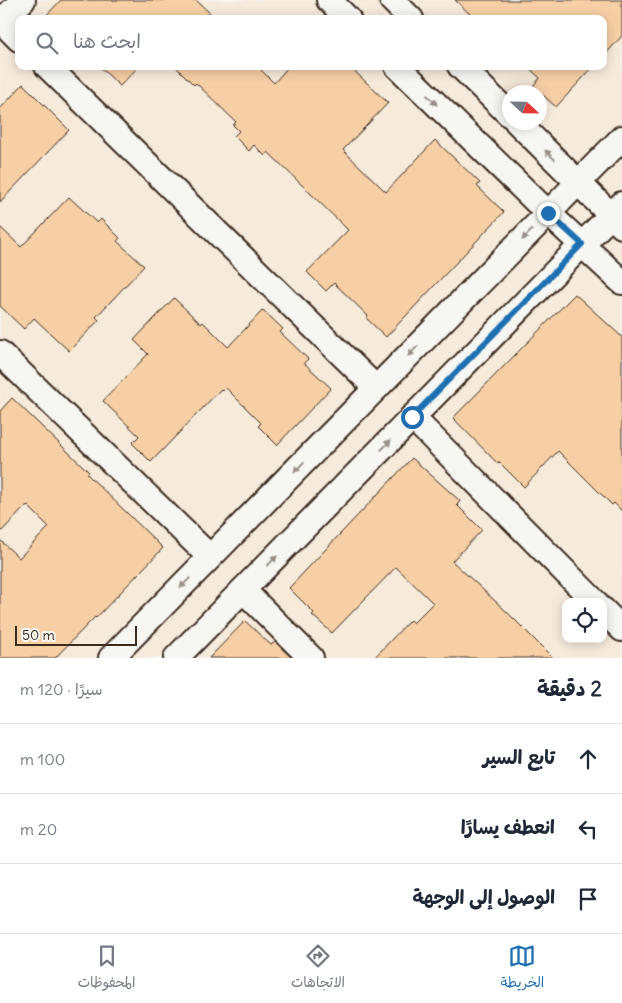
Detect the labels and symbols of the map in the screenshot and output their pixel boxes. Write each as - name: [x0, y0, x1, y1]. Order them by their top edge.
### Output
- north arrow: [502, 85, 547, 130]
- one-way arrow: [426, 94, 438, 106]
- one-way arrow: [544, 149, 556, 161]
- route end: [537, 202, 560, 225]
- one-way arrow: [521, 229, 533, 241]
- one-way arrow: [407, 345, 419, 357]
- route start: [401, 406, 424, 429]
- one-way arrow: [379, 439, 391, 451]
- one-way arrow: [293, 461, 305, 473]
- one-way arrow: [266, 555, 278, 567]
- one-way arrow: [179, 577, 191, 589]
- scale bar: [15, 623, 138, 646]

